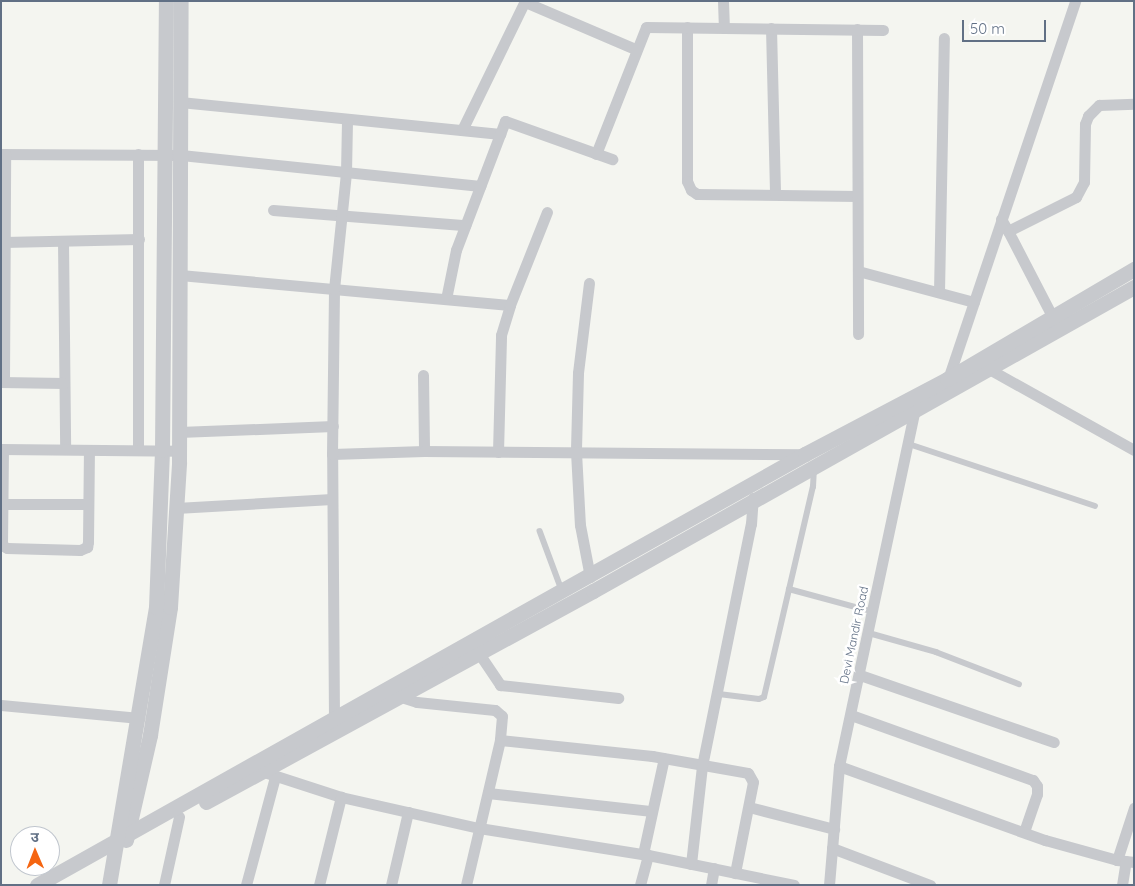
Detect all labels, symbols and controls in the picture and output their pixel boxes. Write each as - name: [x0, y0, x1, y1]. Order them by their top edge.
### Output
- scale bar: [965, 10, 1049, 42]
- text: 50 m: [970, 19, 1005, 38]
- street label: Devi Mandir Road: [837, 585, 871, 685]
- north arrow: [10, 826, 60, 876]
- text: उ: [30, 828, 39, 846]

